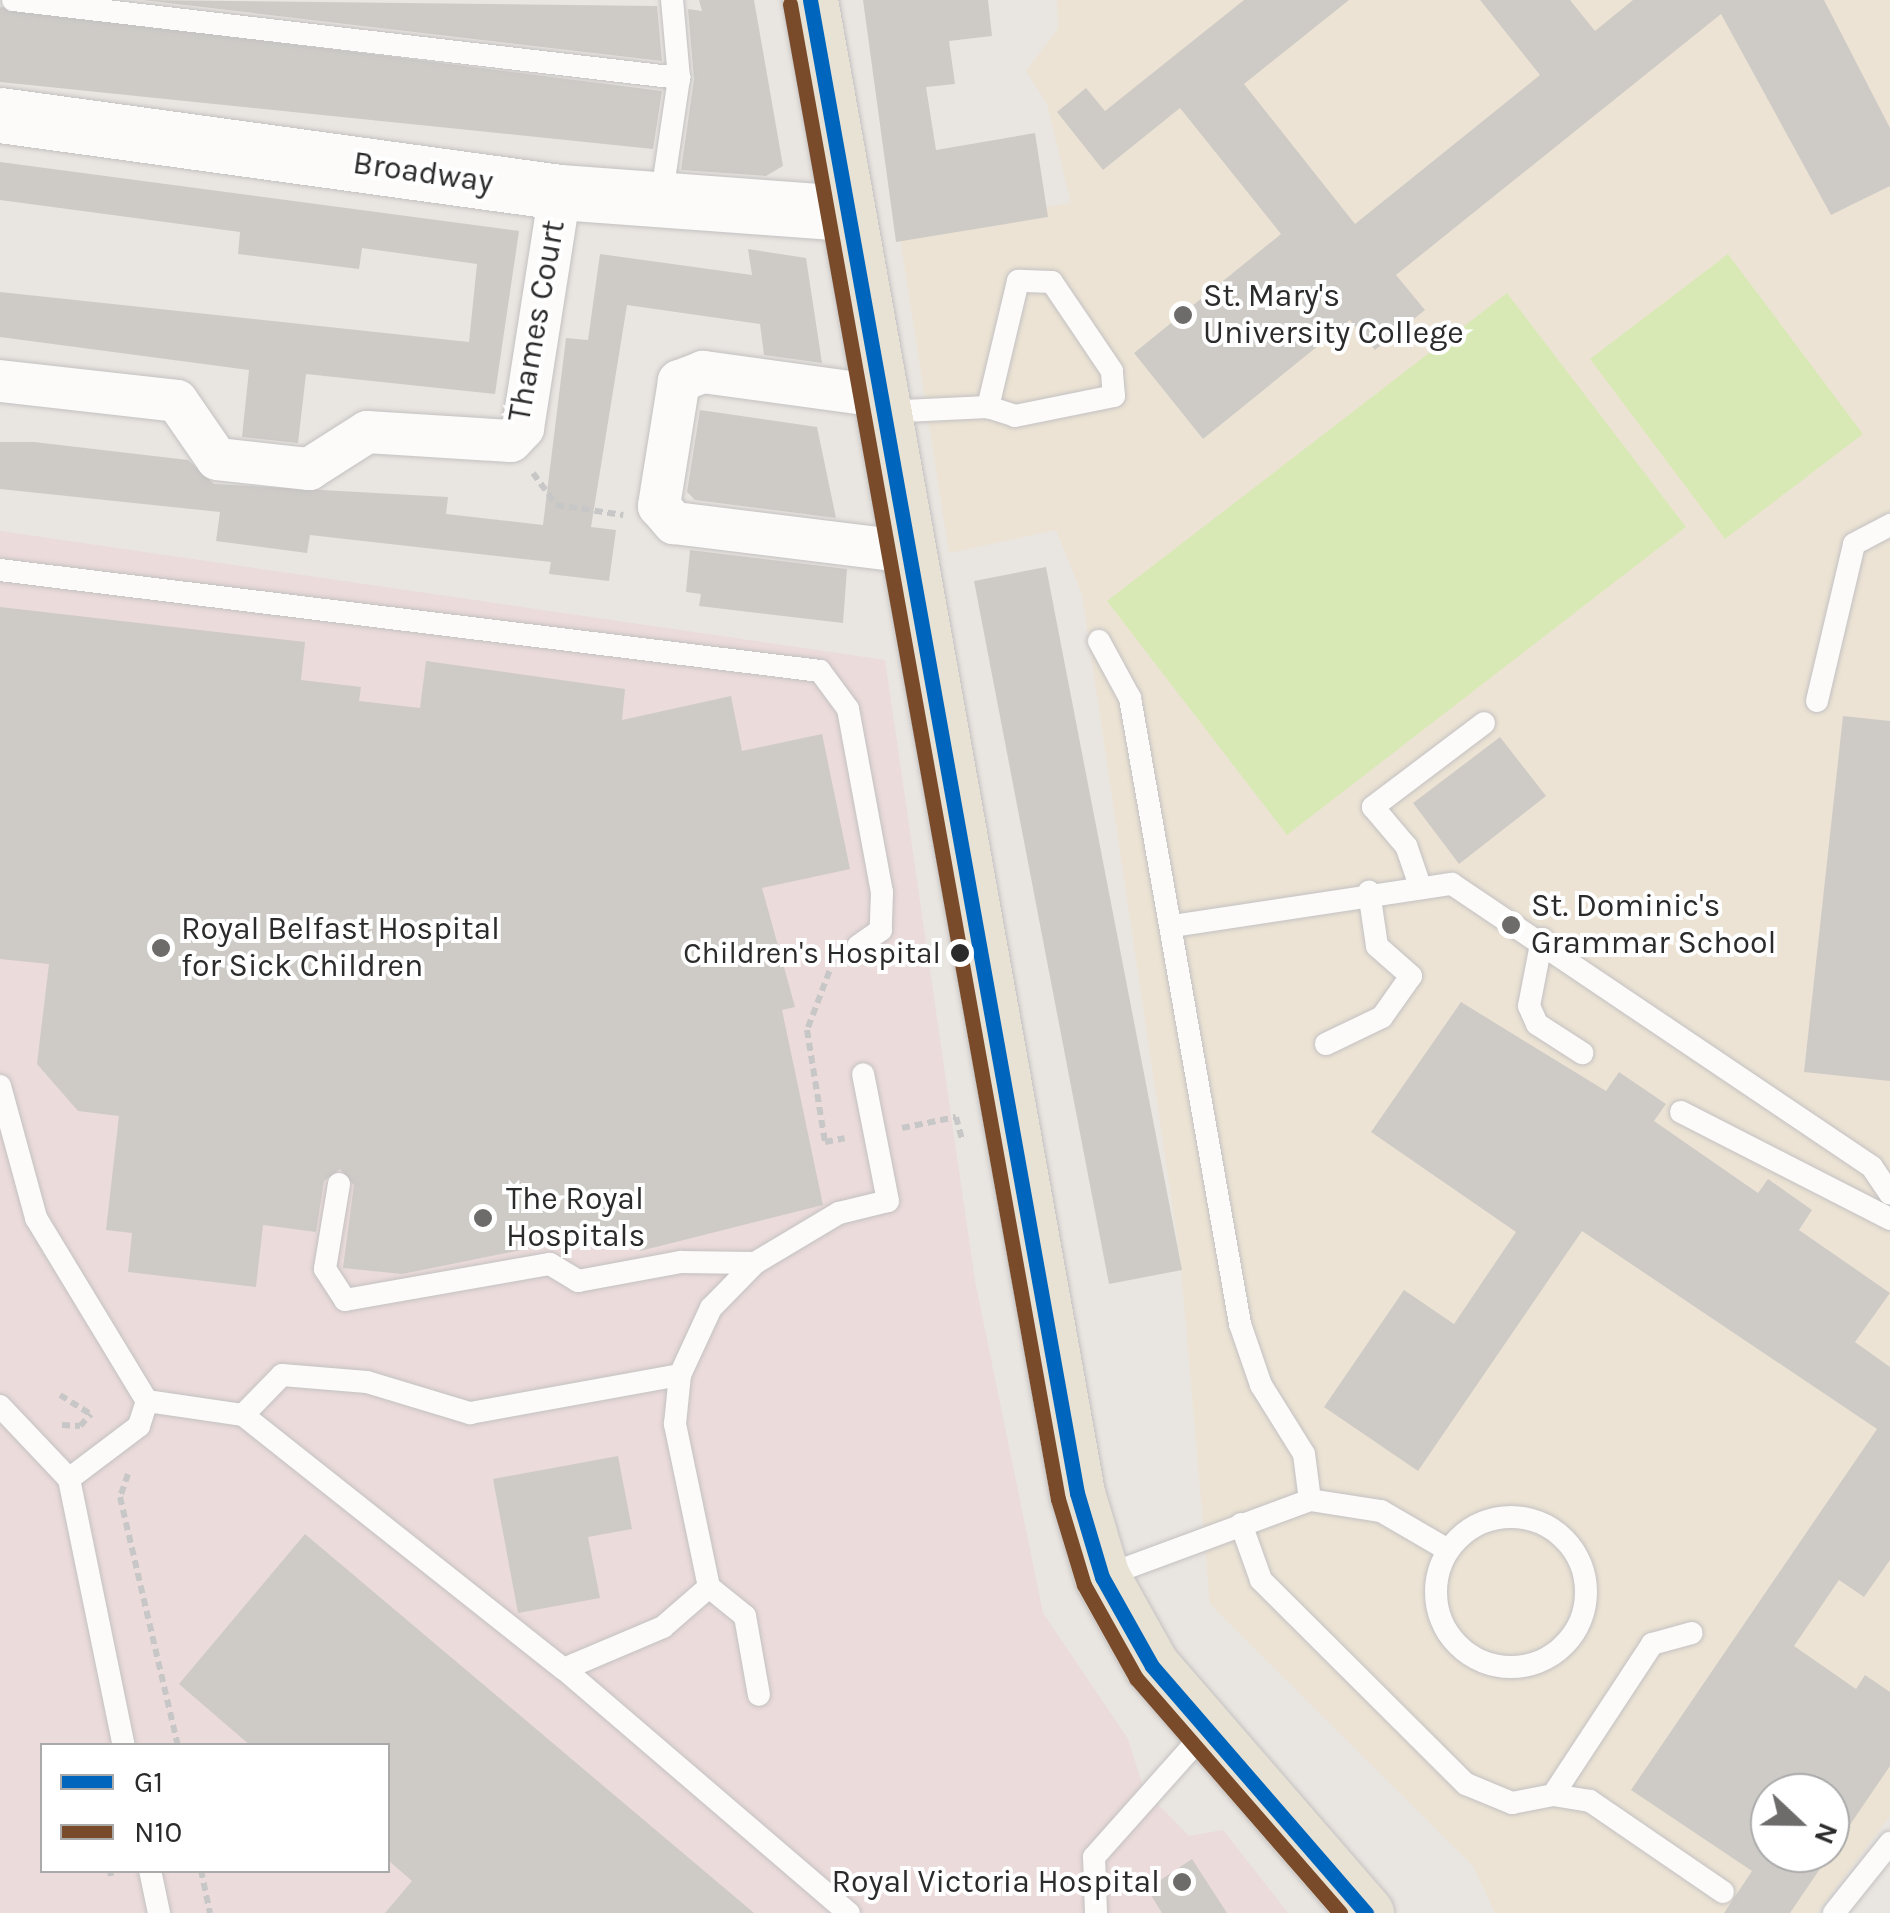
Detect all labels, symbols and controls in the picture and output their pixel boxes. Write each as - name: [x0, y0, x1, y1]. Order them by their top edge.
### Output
- street label: Broadway: [350, 144, 496, 202]
- street label: Thames Court: [500, 217, 574, 425]
- place label: St. Mary's University College: [1203, 278, 1464, 353]
- marker: St. Mary's University College: [1172, 304, 1194, 326]
- place label: St. Dominic's Grammar School: [1531, 888, 1777, 963]
- place label: Royal Belfast Hospital for Sick Children: [181, 911, 500, 986]
- marker: St. Dominic's Grammar School: [1500, 914, 1522, 936]
- place label: Children's Hospital: [683, 935, 941, 971]
- marker: Royal Belfast Hospital for Sick Children: [150, 937, 172, 959]
- marker: Children's Hospital: [950, 943, 970, 963]
- place label: The Royal Hospitals: [506, 1181, 645, 1256]
- marker: The Royal Hospitals: [470, 1205, 496, 1231]
- legend: [40, 1743, 390, 1873]
- text: G1: [134, 1764, 163, 1800]
- north arrow: [1750, 1773, 1850, 1873]
- text: N10: [134, 1814, 182, 1850]
- text: N: [1807, 1818, 1845, 1849]
- place label: Royal Victoria Hospital: [831, 1863, 1160, 1901]
- marker: Royal Victoria Hospital: [1169, 1869, 1195, 1895]

